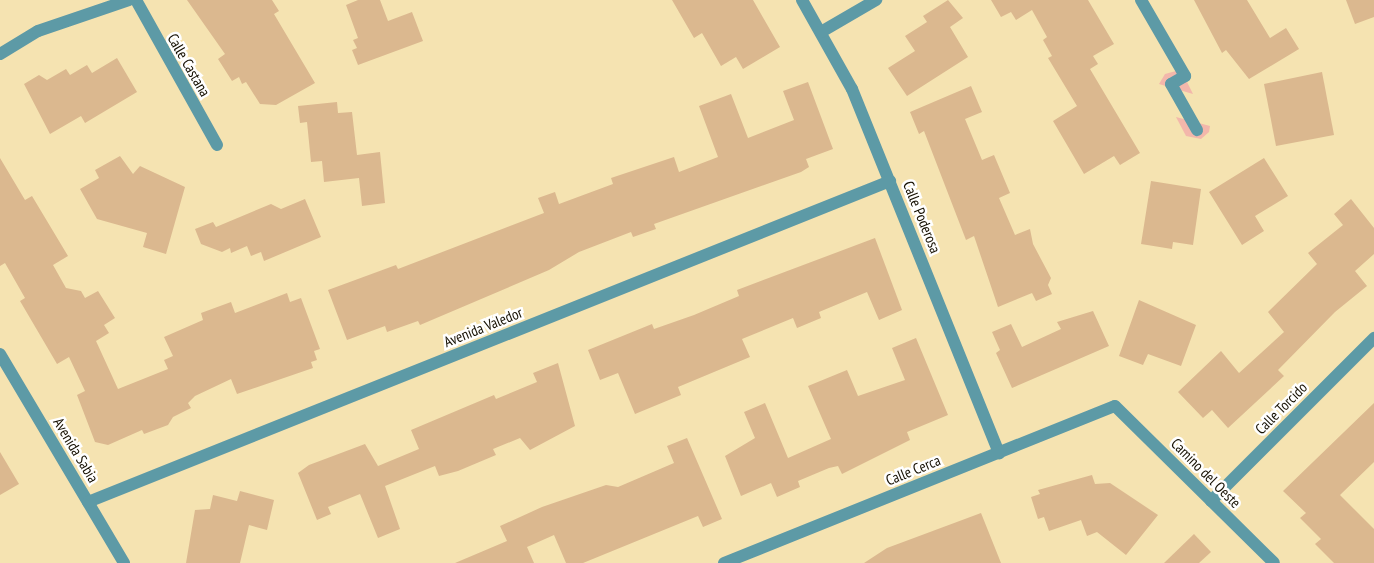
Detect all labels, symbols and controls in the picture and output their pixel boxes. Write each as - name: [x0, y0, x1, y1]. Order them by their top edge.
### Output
- street label: Calle Castana: [164, 30, 214, 100]
- street label: Calle Poderosa: [899, 178, 945, 256]
- street label: Avenida Valedor: [441, 303, 525, 351]
- street label: Calle Torcido: [1251, 378, 1311, 438]
- street label: Avenida Sabia: [50, 414, 102, 486]
- street label: Camino del Oeste: [1167, 434, 1245, 512]
- street label: Calle Cerca: [883, 451, 943, 489]

